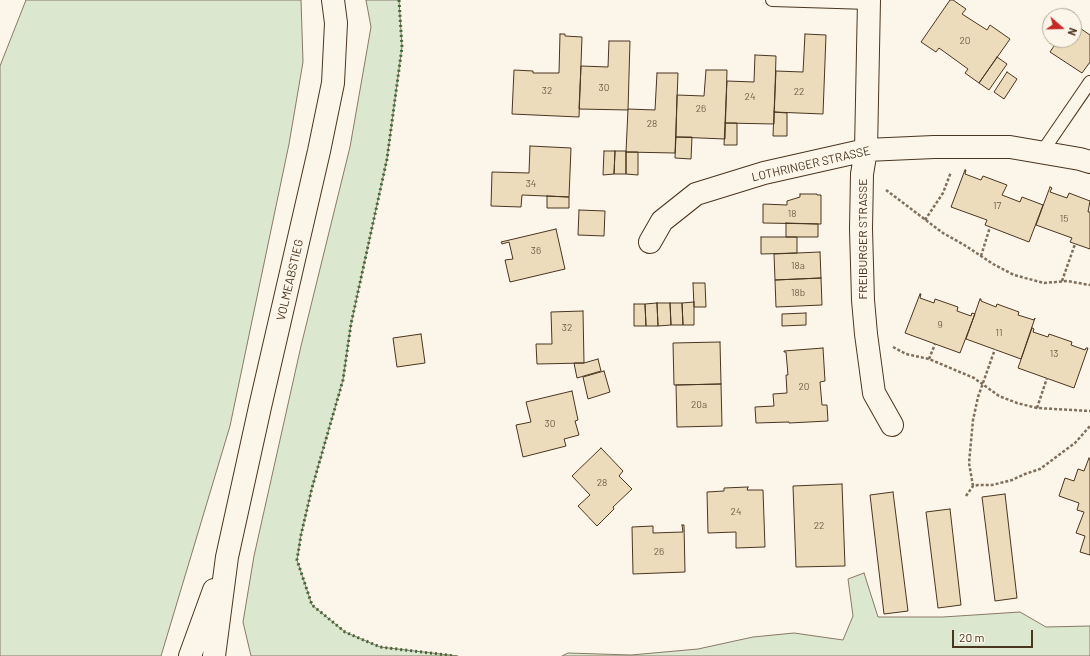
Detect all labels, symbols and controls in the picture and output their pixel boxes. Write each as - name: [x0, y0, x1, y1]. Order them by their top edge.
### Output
- north arrow: [1042, 8, 1082, 48]
- text: N: [1065, 26, 1080, 38]
- house number: 20: [959, 35, 971, 47]
- house number: 30: [599, 82, 609, 94]
- house number: 32: [542, 85, 552, 97]
- house number: 22: [794, 86, 804, 98]
- house number: 24: [745, 91, 755, 103]
- house number: 26: [696, 103, 706, 115]
- house number: 28: [647, 118, 657, 130]
- street label: LOTHRINGER STRASSE: [750, 143, 872, 185]
- house number: 34: [526, 178, 536, 190]
- street label: FREIBURGER STRASSE: [856, 178, 870, 300]
- house number: 17: [993, 200, 1001, 212]
- house number: 18: [788, 208, 796, 220]
- house number: 15: [1060, 213, 1068, 225]
- street label: VOLMEABSTIEG: [274, 238, 306, 322]
- house number: 36: [531, 245, 541, 257]
- house number: 18a: [791, 260, 805, 272]
- house number: 18b: [791, 287, 805, 299]
- house number: 9: [937, 319, 943, 331]
- house number: 32: [562, 322, 572, 334]
- house number: 11: [995, 327, 1003, 339]
- house number: 13: [1050, 348, 1058, 360]
- house number: 20: [798, 381, 810, 393]
- house number: 20a: [691, 399, 707, 411]
- house number: 30: [545, 418, 555, 430]
- house number: 28: [597, 477, 607, 489]
- house number: 24: [731, 506, 741, 518]
- house number: 22: [814, 520, 824, 532]
- house number: 26: [654, 546, 664, 558]
- scale bar: [954, 622, 1035, 648]
- text: 20 m: [959, 630, 985, 644]

